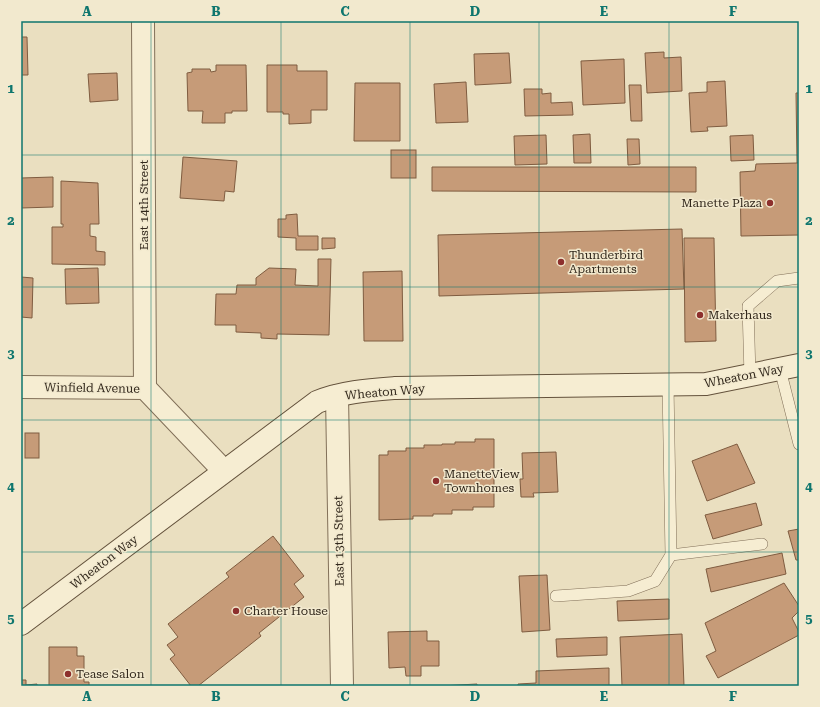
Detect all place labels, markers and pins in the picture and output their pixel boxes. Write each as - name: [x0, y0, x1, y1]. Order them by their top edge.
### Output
- place label: Manette Plaza: [681, 196, 762, 210]
- marker: Manette Plaza: [765, 198, 775, 208]
- place label: Thunderbird Apartments: [569, 248, 643, 276]
- marker: Thunderbird Apartments: [556, 257, 566, 267]
- place label: Makerhaus: [708, 308, 772, 322]
- marker: Makerhaus: [695, 310, 705, 320]
- place label: ManetteView Townhomes: [444, 467, 520, 495]
- marker: ManetteView Townhomes: [431, 476, 441, 486]
- place label: Charter House: [244, 604, 328, 618]
- marker: Charter House: [231, 606, 241, 616]
- place label: Tease Salon: [76, 667, 145, 681]
- marker: Tease Salon: [63, 669, 73, 679]

